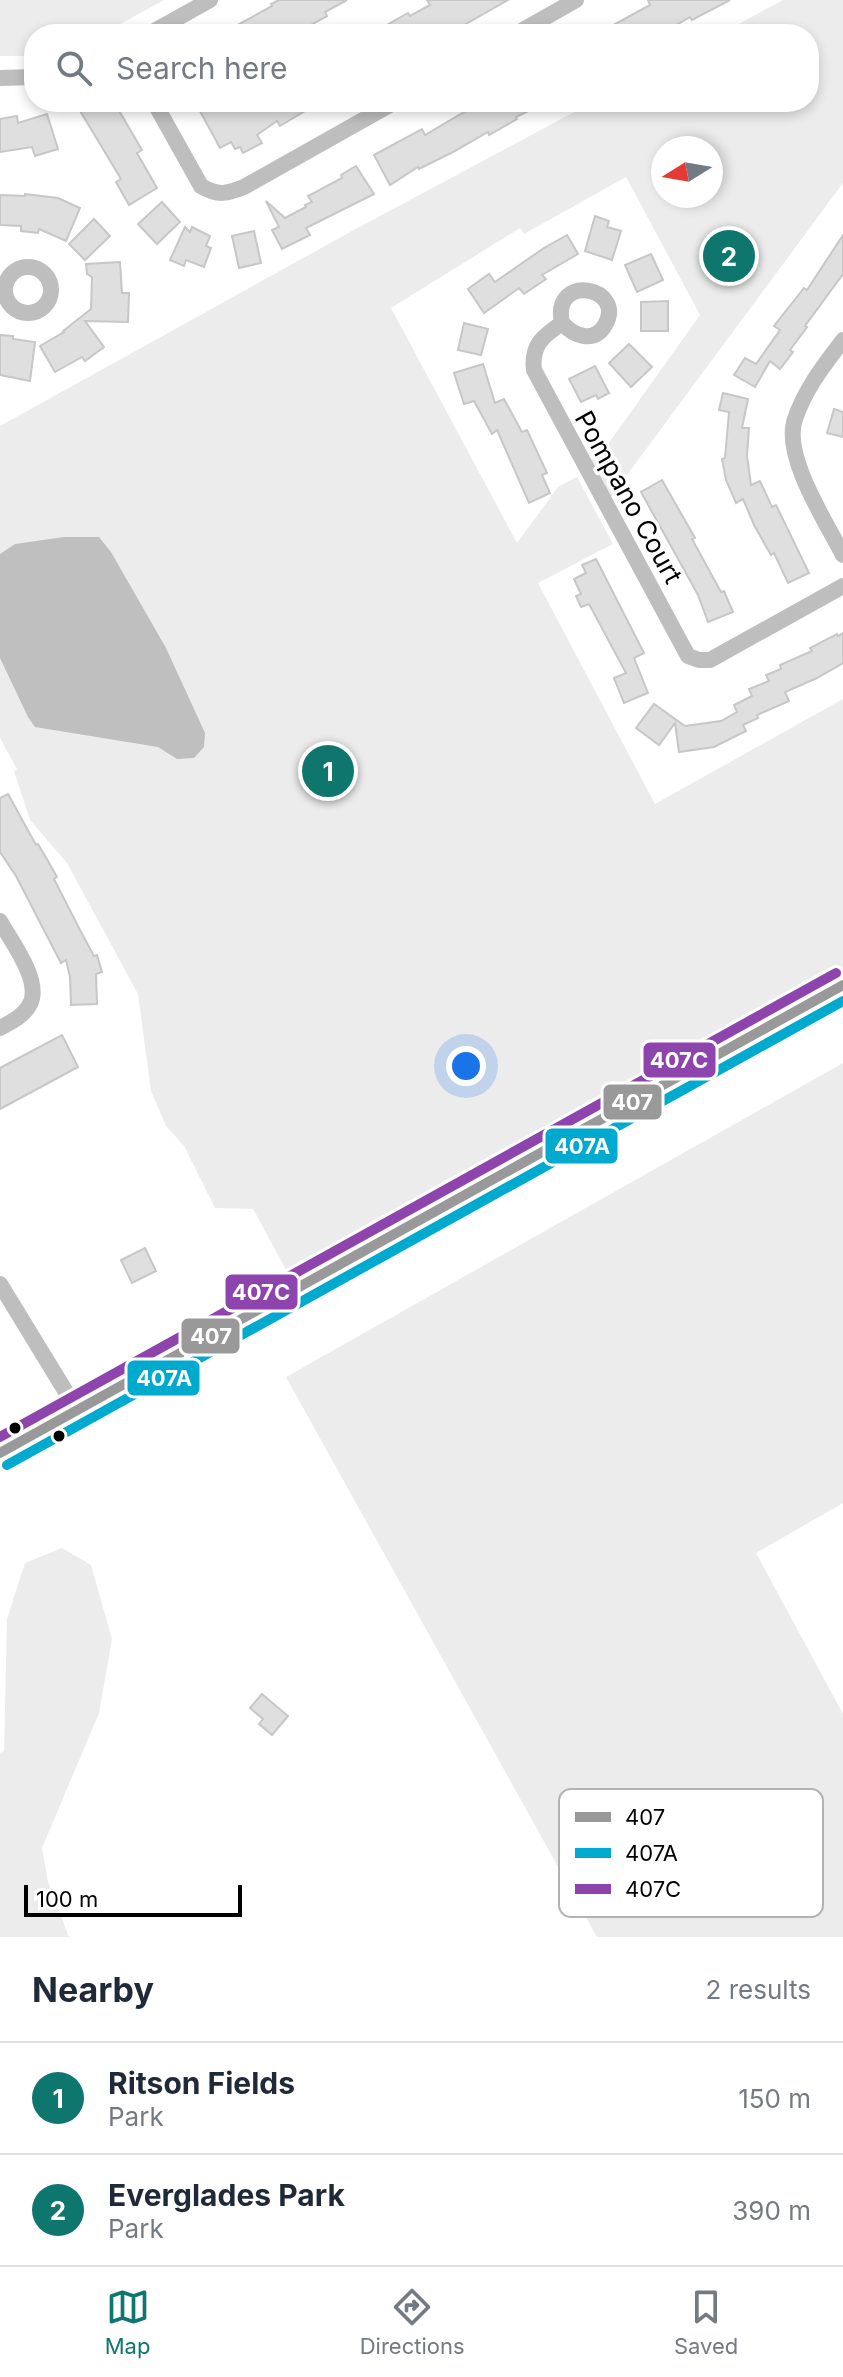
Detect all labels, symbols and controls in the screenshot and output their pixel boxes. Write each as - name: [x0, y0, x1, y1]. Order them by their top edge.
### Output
- search box: [24, 24, 819, 112]
- icon: search: [52, 46, 96, 90]
- text: Search here: [116, 50, 288, 86]
- north arrow: [651, 136, 723, 208]
- pin: 2: [703, 226, 755, 286]
- street label: Pompano Court: [569, 405, 689, 589]
- pin: 1: [302, 741, 354, 801]
- line badge: 407C: [642, 1041, 717, 1079]
- your location: [446, 1046, 486, 1086]
- text: 407C: [650, 1047, 708, 1073]
- line badge: 407: [602, 1083, 663, 1121]
- text: 407: [611, 1089, 653, 1115]
- line badge: 407A: [544, 1127, 619, 1165]
- text: 407A: [554, 1133, 610, 1159]
- line badge: 407C: [224, 1273, 299, 1311]
- text: 407C: [232, 1279, 290, 1305]
- line badge: 407: [180, 1317, 241, 1355]
- text: 407: [190, 1323, 232, 1349]
- line badge: 407A: [126, 1359, 201, 1397]
- text: 407A: [136, 1365, 192, 1391]
- unlabelled marker: [7, 1420, 23, 1436]
- unlabelled marker: [51, 1428, 67, 1444]
- legend: [559, 1789, 823, 1917]
- text: 407: [625, 1804, 665, 1830]
- text: 407A: [625, 1840, 678, 1866]
- text: 407C: [625, 1876, 681, 1902]
- scale bar: [24, 1881, 242, 1917]
- text: 100 m: [36, 1886, 98, 1912]
- text: Nearby: [32, 1969, 154, 2010]
- text: 2 results: [706, 1974, 811, 2005]
- text: Ritson Fields: [108, 2065, 295, 2101]
- text: 1: [52, 2083, 64, 2114]
- text: 150 m: [738, 2083, 811, 2114]
- text: Park: [108, 2101, 164, 2132]
- text: Everglades Park: [108, 2177, 345, 2213]
- text: 2: [50, 2195, 66, 2226]
- text: 390 m: [732, 2195, 811, 2226]
- text: Park: [108, 2213, 164, 2244]
- tab: Map: [105, 2285, 150, 2359]
- tab: Directions: [360, 2285, 465, 2359]
- tab: Saved: [674, 2285, 738, 2359]

